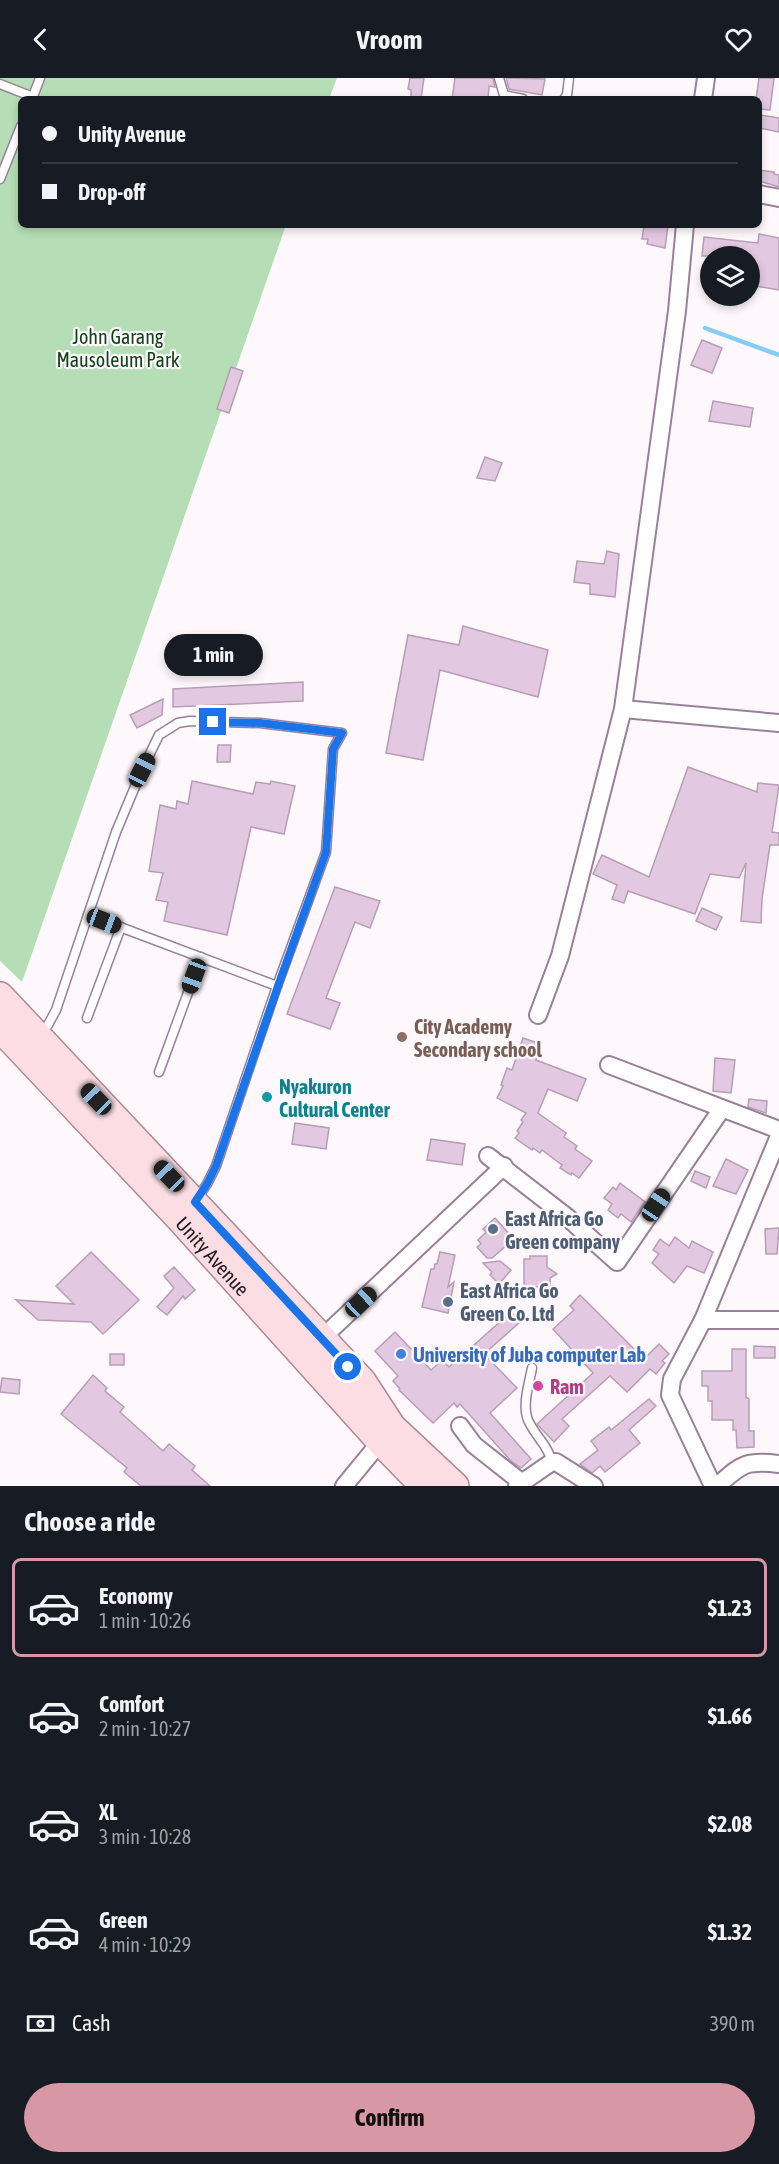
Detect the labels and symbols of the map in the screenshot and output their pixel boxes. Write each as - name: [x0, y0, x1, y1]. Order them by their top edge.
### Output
- park label: John Garang Mausoleum Park: [56, 325, 180, 371]
- callout: 1 min: [164, 635, 262, 677]
- route end: [199, 708, 226, 735]
- car: [126, 750, 158, 790]
- car: [84, 906, 124, 936]
- car: [179, 956, 209, 996]
- place label: City Academy Secondary school: [414, 1015, 542, 1061]
- marker: City Academy Secondary school: [395, 1030, 409, 1044]
- place label: Nyakuron Cultural Center: [279, 1075, 391, 1121]
- car: [77, 1080, 115, 1118]
- marker: Nyakuron Cultural Center: [260, 1090, 274, 1104]
- car: [150, 1157, 188, 1195]
- car: [638, 1185, 674, 1225]
- place label: East Africa Go Green company: [505, 1207, 621, 1253]
- street label: Unity Avenue: [172, 1212, 255, 1300]
- marker: East Africa Go Green company: [486, 1222, 500, 1236]
- place label: East Africa Go Green Co. Ltd: [460, 1279, 559, 1325]
- car: [342, 1283, 380, 1321]
- marker: East Africa Go Green Co. Ltd: [441, 1295, 455, 1309]
- place label: University of Juba computer Lab: [413, 1343, 646, 1366]
- marker: University of Juba computer Lab: [394, 1347, 408, 1361]
- route start: [334, 1353, 361, 1380]
- place label: Ram: [550, 1375, 584, 1398]
- marker: Ram: [531, 1379, 545, 1393]

